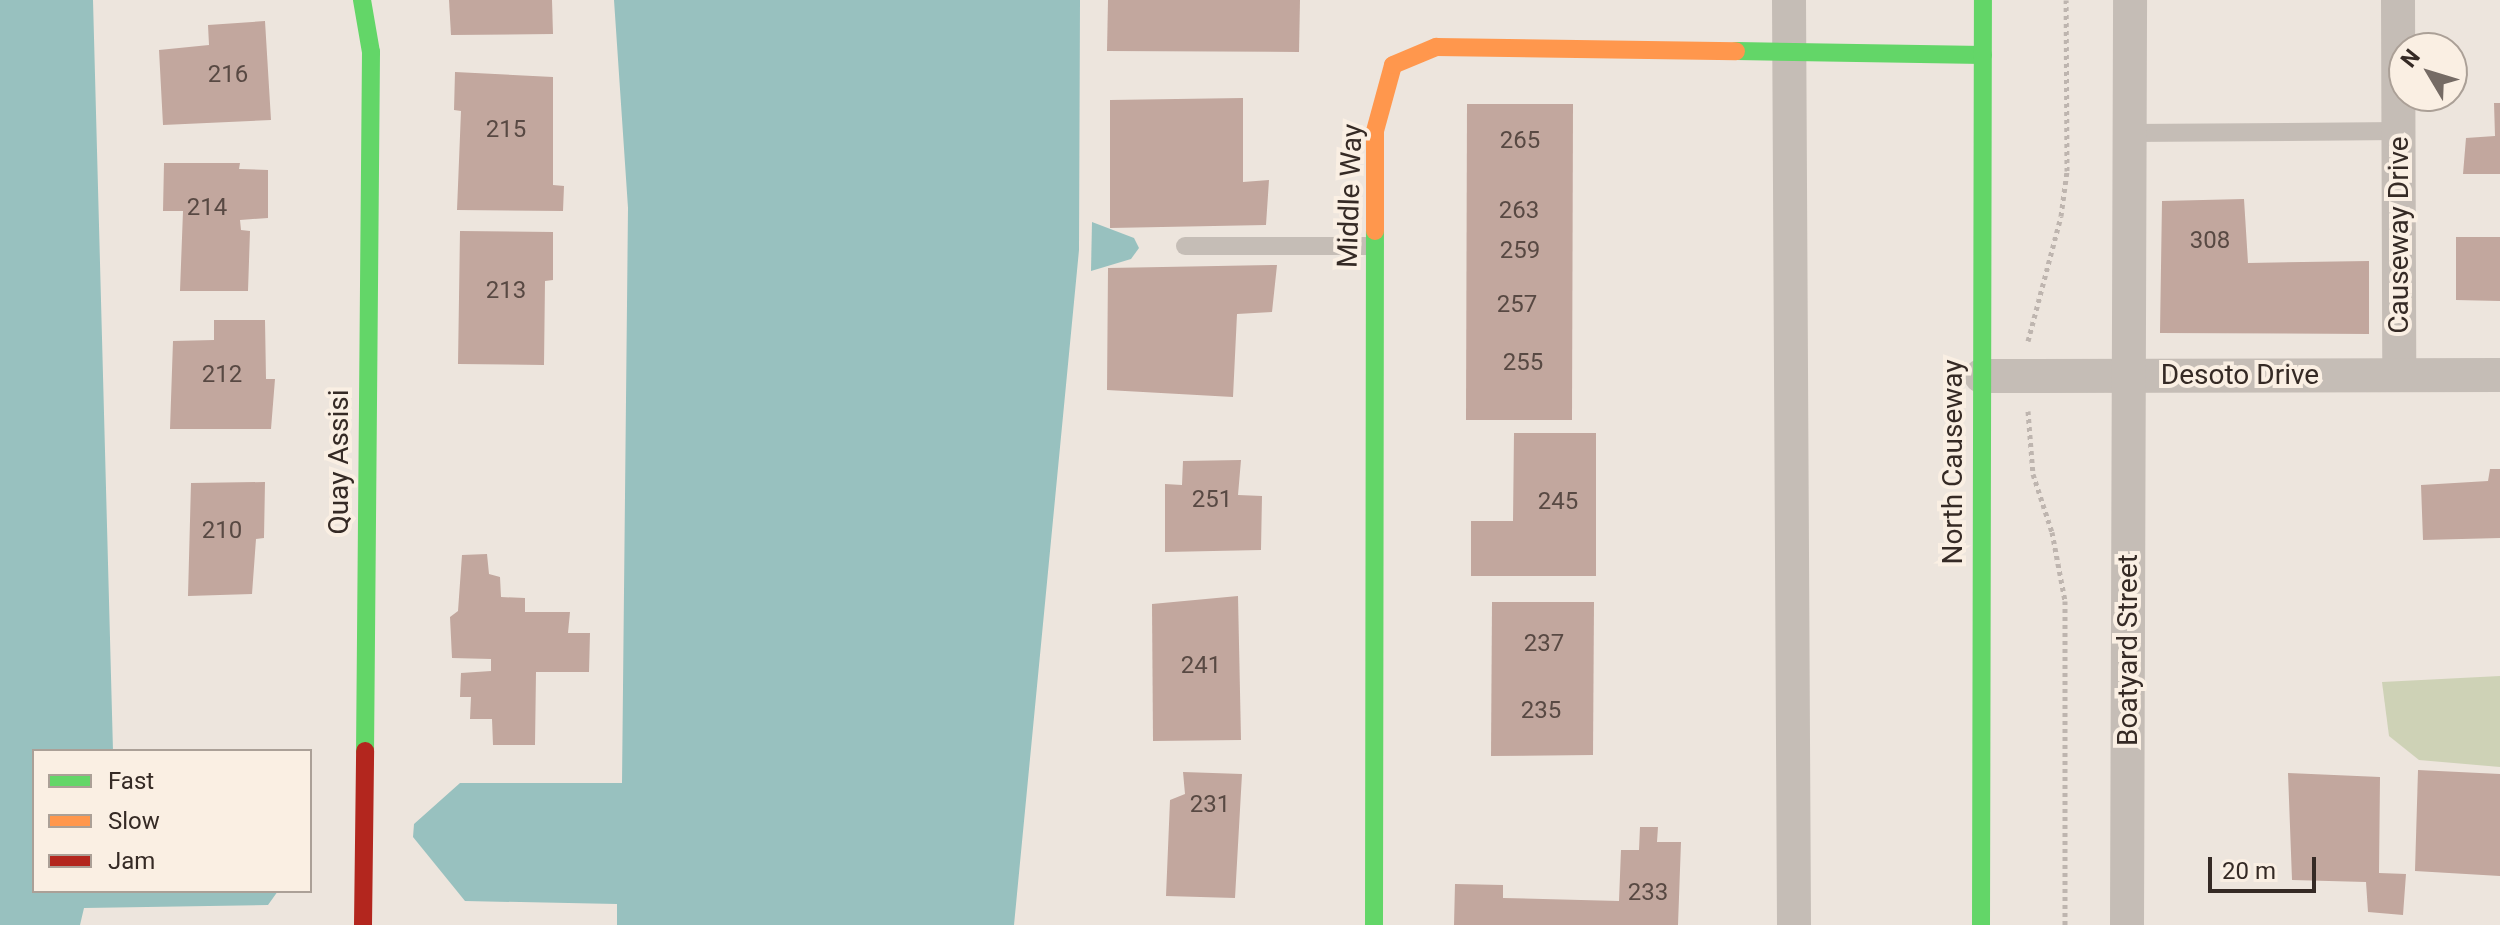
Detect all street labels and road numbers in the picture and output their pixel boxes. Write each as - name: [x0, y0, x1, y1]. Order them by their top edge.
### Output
- street label: Middle Way: [1331, 123, 1369, 269]
- street label: Causeway Drive: [2382, 136, 2416, 334]
- street label: Desoto Drive: [2161, 358, 2319, 392]
- street label: North Causeway: [1936, 359, 1970, 565]
- street label: Quay Assisi: [322, 389, 356, 535]
- street label: Boatyard Street: [2111, 554, 2145, 746]

